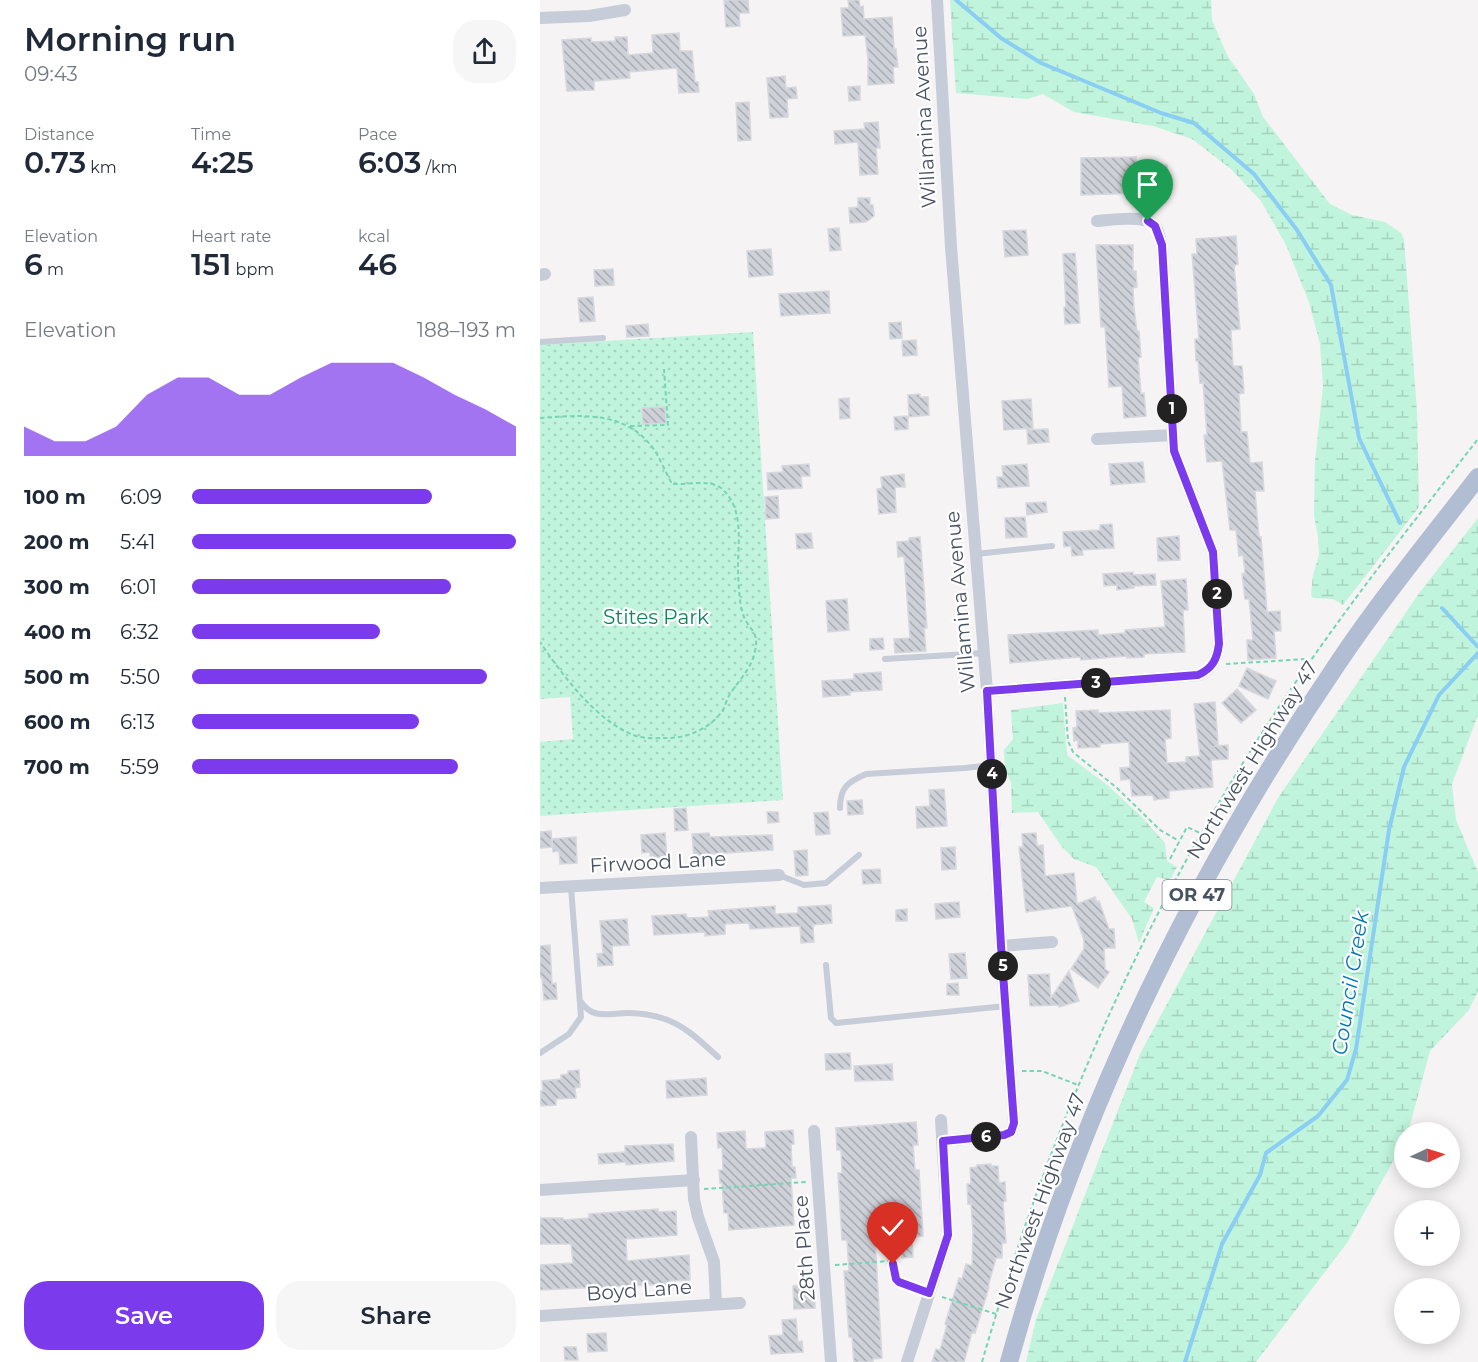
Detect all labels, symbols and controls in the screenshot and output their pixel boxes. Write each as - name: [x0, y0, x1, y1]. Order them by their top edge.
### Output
- text: Morning run: [24, 19, 236, 59]
- button: share: [453, 20, 516, 83]
- street label: Willamina Avenue: [907, 25, 941, 209]
- text: 09:43: [24, 62, 78, 86]
- text: Distance: [24, 125, 94, 144]
- text: Time: [191, 125, 231, 144]
- text: Pace: [358, 125, 397, 144]
- text: 0.73: [24, 144, 86, 181]
- text: 4:25: [191, 144, 254, 181]
- text: 6:03: [358, 144, 421, 181]
- text: km: [86, 158, 117, 177]
- text: /km: [421, 158, 458, 177]
- pin: [1122, 159, 1173, 221]
- icon: arrive: [1131, 168, 1164, 201]
- text: Elevation: [24, 227, 98, 246]
- text: Heart rate: [191, 227, 271, 246]
- text: kcal: [358, 227, 390, 246]
- text: 6: [24, 246, 43, 283]
- text: 151: [191, 246, 231, 283]
- text: 46: [358, 246, 397, 283]
- text: m: [43, 260, 64, 279]
- text: bpm: [231, 260, 274, 279]
- text: Elevation: [24, 318, 116, 342]
- text: 188–193 m: [417, 318, 516, 342]
- pin: 1: [1157, 394, 1187, 424]
- text: 1: [1169, 399, 1175, 418]
- text: 100 m: [24, 485, 86, 509]
- text: 6:09: [120, 485, 162, 509]
- street label: Willamina Avenue: [940, 510, 980, 694]
- text: 200 m: [24, 530, 90, 554]
- text: 5:41: [120, 530, 156, 554]
- text: 300 m: [24, 575, 90, 599]
- text: 6:01: [120, 575, 157, 599]
- pin: 2: [1202, 579, 1232, 609]
- text: 2: [1212, 584, 1222, 603]
- park label: Stites Park: [603, 605, 709, 629]
- text: 400 m: [24, 620, 92, 644]
- text: 6:32: [120, 620, 159, 644]
- street label: Northwest Highway 47: [1181, 657, 1323, 863]
- text: 500 m: [24, 665, 90, 689]
- text: 5:50: [120, 665, 160, 689]
- pin: 3: [1081, 668, 1111, 698]
- text: 3: [1091, 673, 1101, 692]
- text: 600 m: [24, 710, 91, 734]
- text: 6:13: [120, 710, 155, 734]
- text: 700 m: [24, 755, 90, 779]
- text: 5:59: [120, 755, 159, 779]
- pin: 4: [977, 759, 1007, 789]
- text: 4: [986, 764, 998, 783]
- street label: Firwood Lane: [589, 846, 727, 878]
- road number: OR 47: [1162, 880, 1232, 910]
- water label: Council Creek: [1326, 908, 1374, 1057]
- pin: 5: [988, 951, 1018, 981]
- text: 5: [998, 956, 1008, 975]
- street label: Northwest Highway 47: [990, 1090, 1090, 1312]
- pin: 6: [971, 1122, 1001, 1152]
- north arrow: [1394, 1122, 1460, 1188]
- map controls: [1394, 1122, 1460, 1344]
- text: 6: [981, 1127, 991, 1146]
- street label: 28th Place: [788, 1194, 820, 1302]
- button: +: [1394, 1200, 1460, 1266]
- pin: [867, 1202, 918, 1264]
- icon: check: [876, 1211, 909, 1244]
- street label: Boyd Lane: [585, 1274, 693, 1306]
- button: −: [1394, 1278, 1460, 1344]
- button: Save: [24, 1281, 264, 1350]
- button: Share: [276, 1281, 516, 1350]

